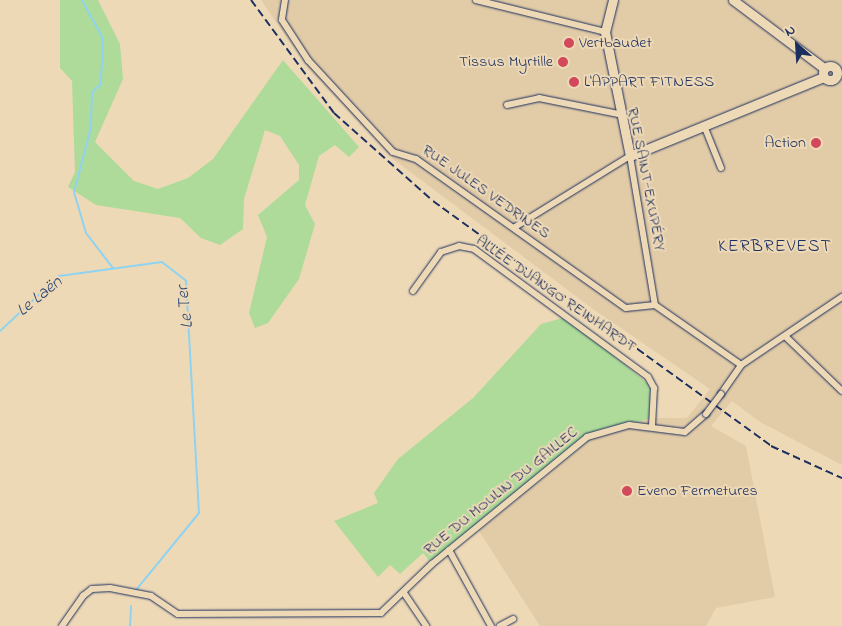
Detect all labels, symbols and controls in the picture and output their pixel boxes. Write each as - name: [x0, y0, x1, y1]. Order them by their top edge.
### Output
- north arrow: [772, 20, 822, 70]
- text: N: [781, 20, 799, 43]
- place label: Vertbaudet: [579, 33, 652, 53]
- marker: Vertbaudet: [563, 37, 575, 49]
- place label: Tissus Myrtille: [459, 52, 553, 72]
- marker: Tissus Myrtille: [557, 56, 569, 68]
- place label: L'APPART FITNESS: [584, 72, 714, 92]
- marker: L'APPART FITNESS: [568, 76, 580, 88]
- street label: RUE SAINT-EXUPÉRY: [623, 106, 669, 252]
- place label: Action: [765, 133, 806, 153]
- marker: Action: [810, 137, 822, 149]
- street label: RUE JULES VEDRINES: [418, 141, 554, 243]
- street label: ALLÉE DJANGO REINHARDT: [472, 231, 640, 357]
- district label: KERBREVEST: [717, 236, 833, 258]
- water label: Le Laën: [13, 272, 67, 322]
- water label: Le Ter: [173, 284, 199, 330]
- street label: RUE DU MOULIN DU GAILLEC: [420, 423, 582, 559]
- place label: Eveno Fermetures: [637, 481, 758, 501]
- marker: Eveno Fermetures: [621, 485, 633, 497]

